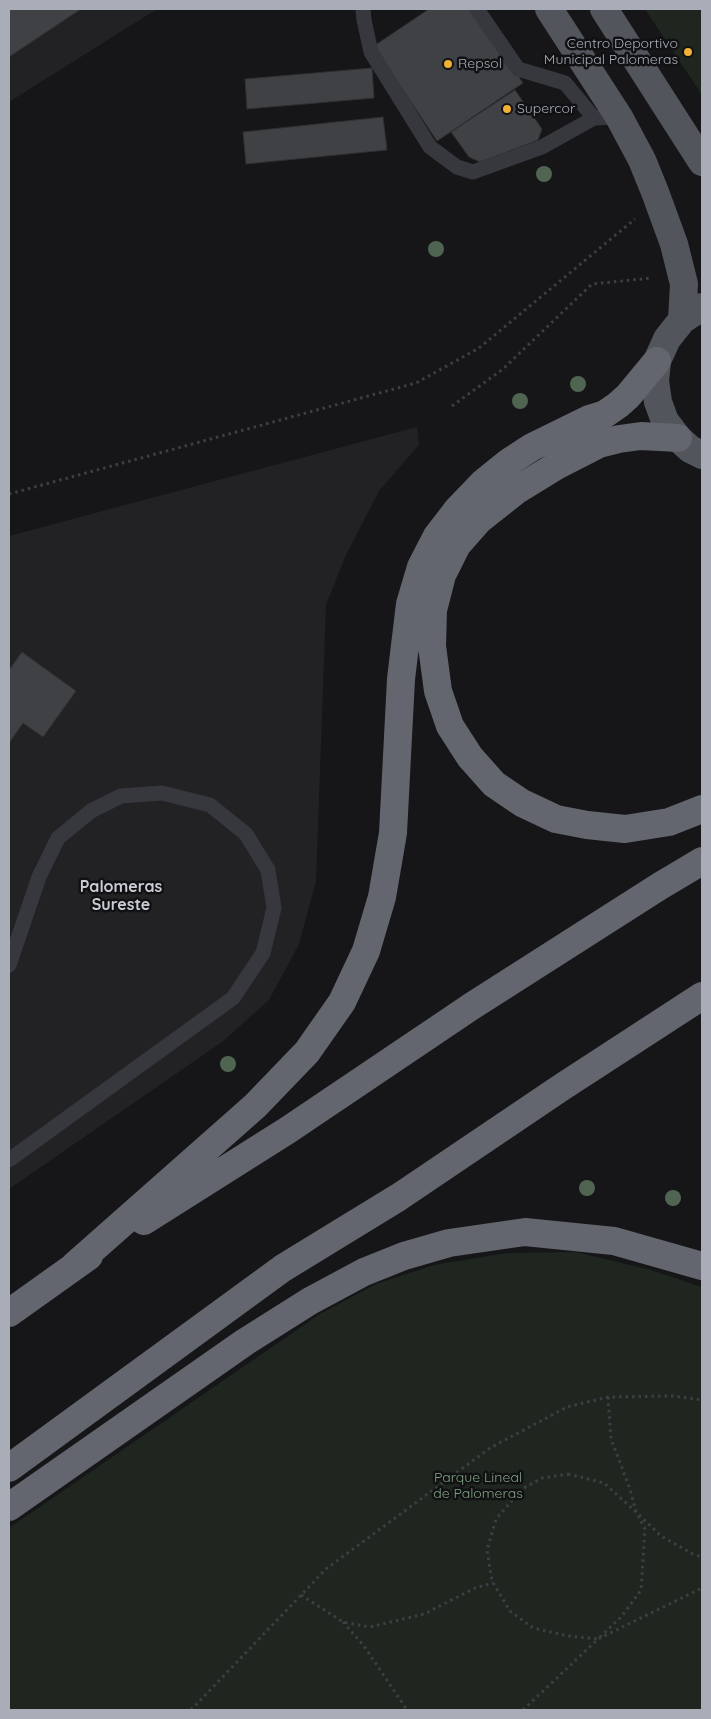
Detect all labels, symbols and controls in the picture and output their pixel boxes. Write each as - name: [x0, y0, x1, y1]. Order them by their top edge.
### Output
- place label: Centro Deportivo Municipal Palomeras: [544, 36, 678, 68]
- marker: Centro Deportivo Municipal Palomeras: [682, 46, 694, 58]
- place label: Repsol: [458, 56, 502, 72]
- marker: Repsol: [442, 58, 454, 70]
- place label: Supercor: [517, 101, 575, 117]
- marker: Supercor: [501, 103, 513, 115]
- district label: Palomeras Sureste: [80, 877, 162, 915]
- park label: Parque Lineal de Palomeras: [433, 1470, 523, 1502]

